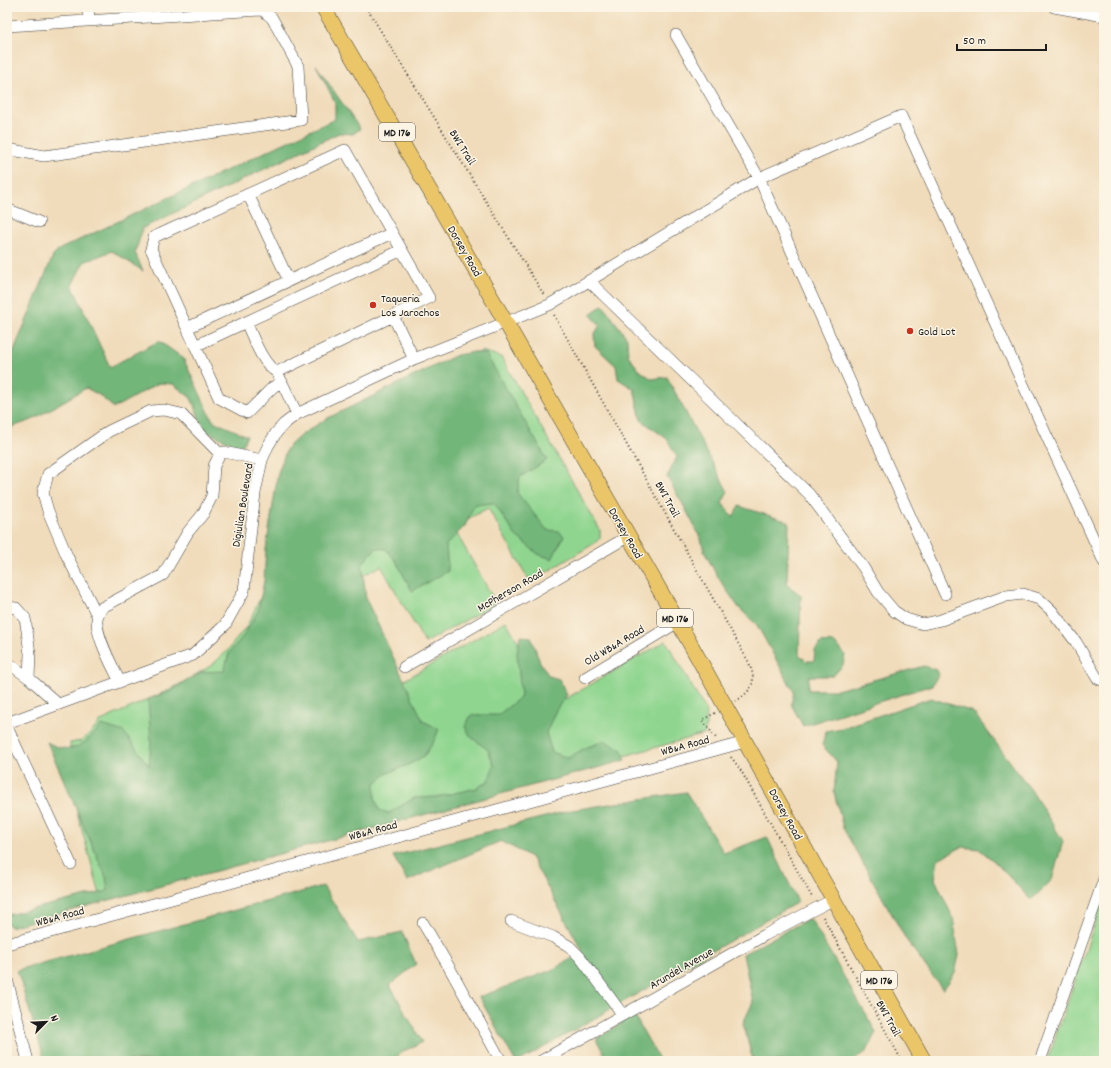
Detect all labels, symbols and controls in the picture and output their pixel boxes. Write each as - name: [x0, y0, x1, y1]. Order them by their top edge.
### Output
- scale bar: [957, 26, 1046, 52]
- text: 50 m: [963, 33, 986, 50]
- road number: MD 176: [379, 123, 415, 141]
- street label: BWI Trail: [444, 127, 479, 169]
- street label: Dorsey Road: [442, 223, 485, 280]
- place label: Taqueria Los Jarochos: [381, 291, 440, 322]
- marker: Taqueria Los Jarochos: [368, 300, 378, 310]
- place label: Gold Lot: [918, 324, 956, 341]
- marker: Gold Lot: [905, 326, 915, 336]
- street label: Digiulian Boulevard: [228, 462, 259, 549]
- street label: BWI Trail: [650, 479, 684, 521]
- street label: Dorsey Road: [603, 505, 646, 562]
- street label: McPherson Road: [475, 566, 547, 617]
- road number: MD 176: [657, 609, 693, 627]
- street label: Old WB&A Road: [581, 622, 648, 671]
- street label: WB&A Road: [659, 732, 712, 761]
- street label: Dorsey Road: [764, 786, 806, 844]
- street label: WB&A Road: [347, 817, 400, 846]
- street label: WB&A Road: [34, 903, 87, 932]
- street label: Arundel Avenue: [647, 944, 717, 994]
- road number: MD 176: [861, 971, 897, 989]
- street label: BWI Trail: [871, 998, 905, 1040]
- north arrow: [26, 1002, 66, 1042]
- text: N: [45, 1013, 62, 1025]

